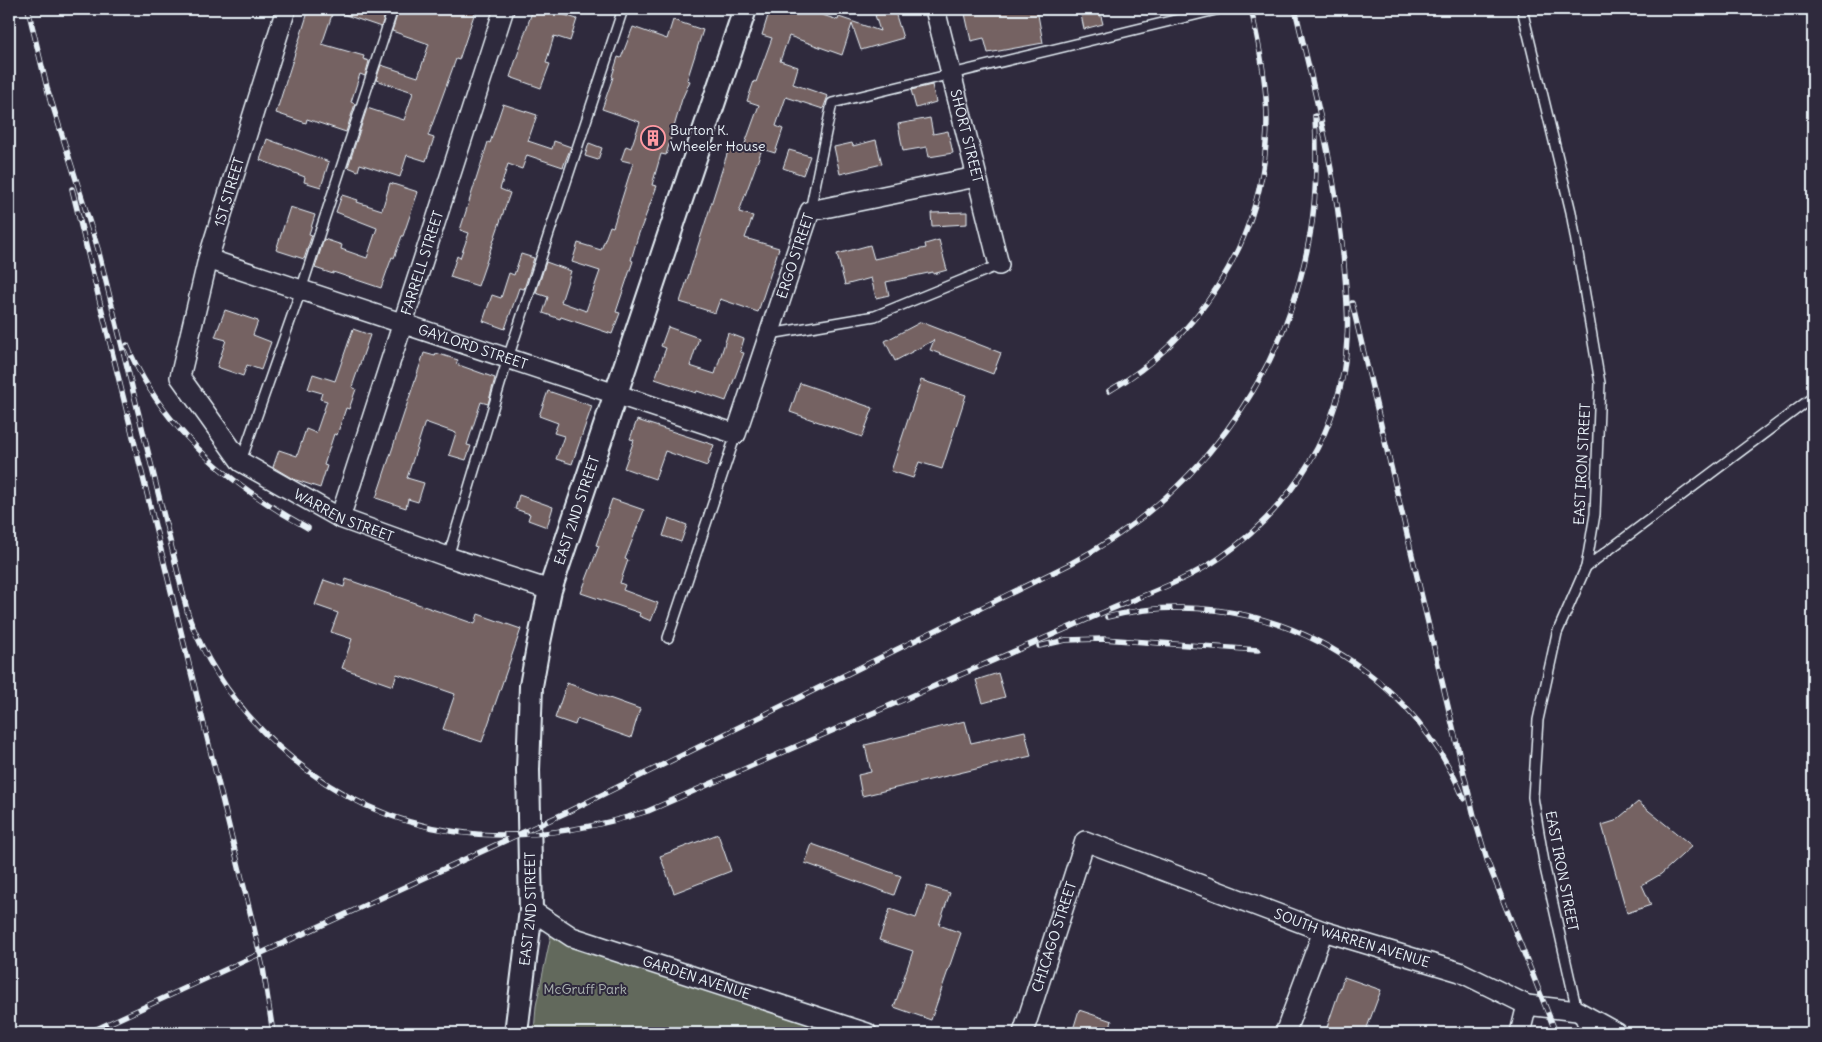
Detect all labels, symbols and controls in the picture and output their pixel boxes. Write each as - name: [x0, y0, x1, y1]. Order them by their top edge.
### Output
- street label: SHORT STREET: [946, 87, 987, 185]
- place label: Burton K. Wheeler House: [670, 121, 766, 155]
- building icon: Burton K. Wheeler House: [640, 125, 666, 151]
- street label: 1ST STREET: [210, 155, 248, 229]
- street label: FARRELL STREET: [397, 208, 447, 317]
- street label: ERGO STREET: [773, 211, 818, 301]
- street label: GAYLORD STREET: [416, 320, 530, 373]
- street label: EAST IRON STREET: [1570, 403, 1594, 525]
- street label: EAST 2ND STREET: [550, 453, 603, 567]
- street label: WARREN STREET: [291, 485, 396, 546]
- street label: EAST IRON STREET: [1542, 809, 1582, 933]
- street label: EAST 2ND STREET: [515, 852, 540, 967]
- street label: CHICAGO STREET: [1028, 879, 1080, 995]
- street label: SOUTH WARREN AVENUE: [1272, 904, 1432, 971]
- street label: GARDEN AVENUE: [640, 952, 753, 1003]
- park label: McGruff Park: [543, 980, 627, 998]

